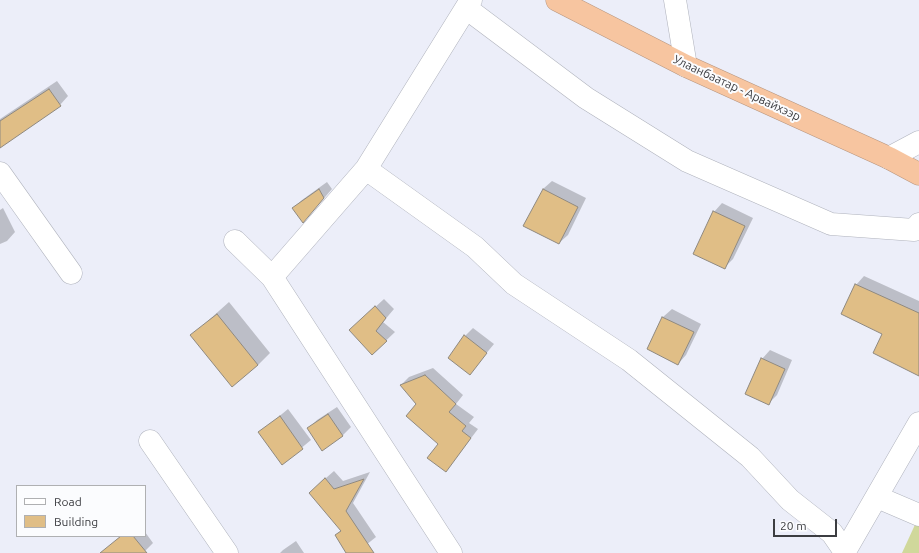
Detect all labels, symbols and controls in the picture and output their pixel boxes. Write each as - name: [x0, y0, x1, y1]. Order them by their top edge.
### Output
- street label: Улаанбаатар - Арвайхээр: [671, 52, 803, 124]
- legend: [16, 485, 146, 537]
- text: Road: [54, 495, 82, 508]
- scale bar: [775, 511, 839, 537]
- text: Building: [54, 515, 98, 528]
- text: 20 m: [780, 519, 807, 532]

